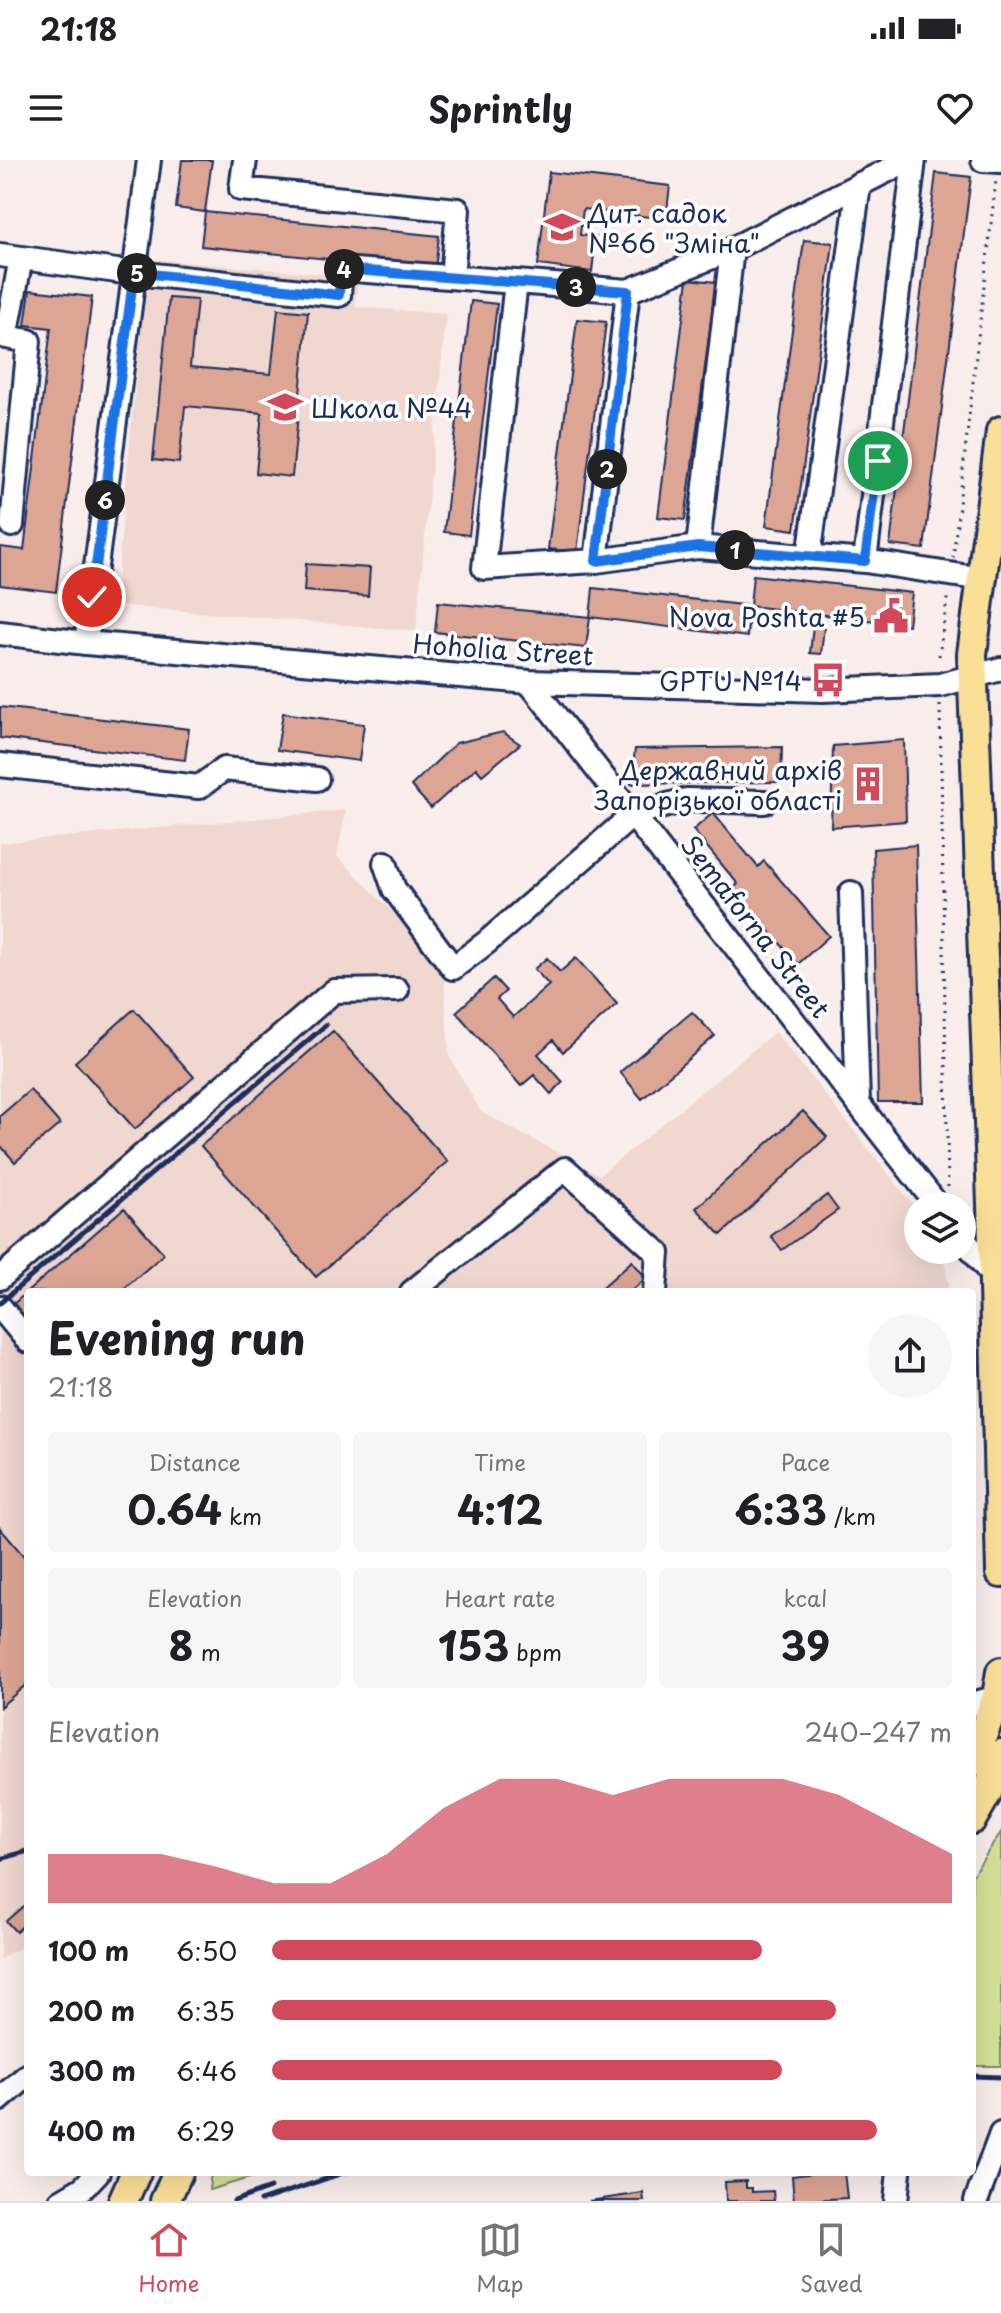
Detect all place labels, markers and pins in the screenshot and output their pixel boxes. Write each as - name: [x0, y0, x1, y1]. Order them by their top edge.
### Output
- place label: Дит. садок №66 "Зміна": [587, 193, 760, 262]
- school or university icon: Дит. садок №66 "Зміна": [543, 208, 581, 246]
- pin: 4: [324, 249, 364, 289]
- pin: 5: [117, 253, 157, 293]
- pin: 3: [556, 267, 596, 307]
- school or university icon: Школа №44: [266, 388, 304, 426]
- place label: Школа №44: [311, 388, 472, 427]
- pin: [844, 427, 912, 495]
- pin: 2: [587, 449, 627, 489]
- pin: 6: [85, 480, 125, 520]
- pin: 1: [715, 530, 755, 570]
- pin: [58, 563, 126, 631]
- place label: Nova Poshta #5: [668, 597, 865, 636]
- public building icon: Nova Poshta #5: [872, 597, 910, 635]
- place label: GPTU №14: [659, 661, 802, 700]
- bus stop icon: GPTU №14: [809, 661, 847, 699]
- place label: Державний архів Запорізької області: [594, 750, 842, 819]
- building icon: Державний архів Запорізької області: [849, 765, 887, 803]

